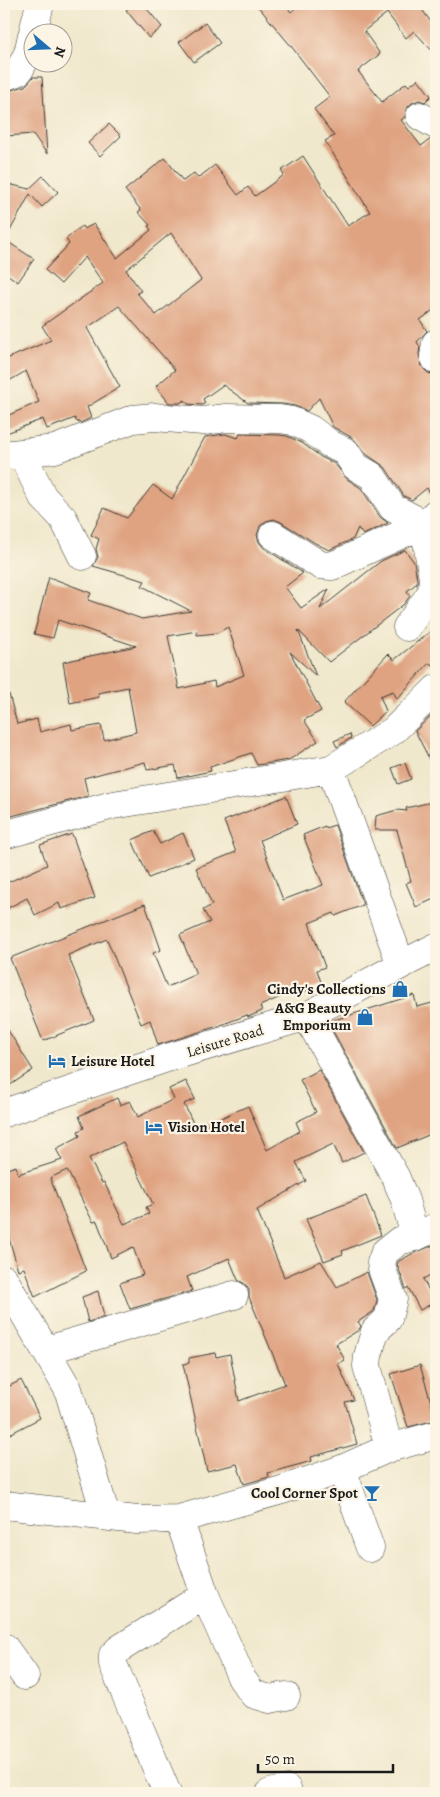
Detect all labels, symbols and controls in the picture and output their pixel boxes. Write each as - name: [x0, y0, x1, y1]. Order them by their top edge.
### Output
- north arrow: [22, 22, 72, 72]
- text: N: [49, 44, 70, 60]
- place label: Cindy's Collections: [267, 979, 386, 999]
- shop icon: Cindy's Collections: [390, 979, 410, 999]
- place label: A&G Beauty Emporium: [274, 998, 352, 1035]
- shop icon: A&G Beauty Emporium: [355, 1007, 375, 1027]
- street label: Leisure Road: [184, 1020, 267, 1062]
- hotel icon: Leisure Hotel: [47, 1051, 67, 1071]
- place label: Leisure Hotel: [71, 1051, 155, 1071]
- hotel icon: Vision Hotel: [144, 1117, 164, 1137]
- place label: Vision Hotel: [167, 1117, 245, 1137]
- place label: Cool Corner Spot: [251, 1483, 358, 1503]
- bar icon: Cool Corner Spot: [362, 1483, 382, 1503]
- scale bar: [258, 1742, 392, 1774]
- text: 50 m: [265, 1749, 295, 1769]

